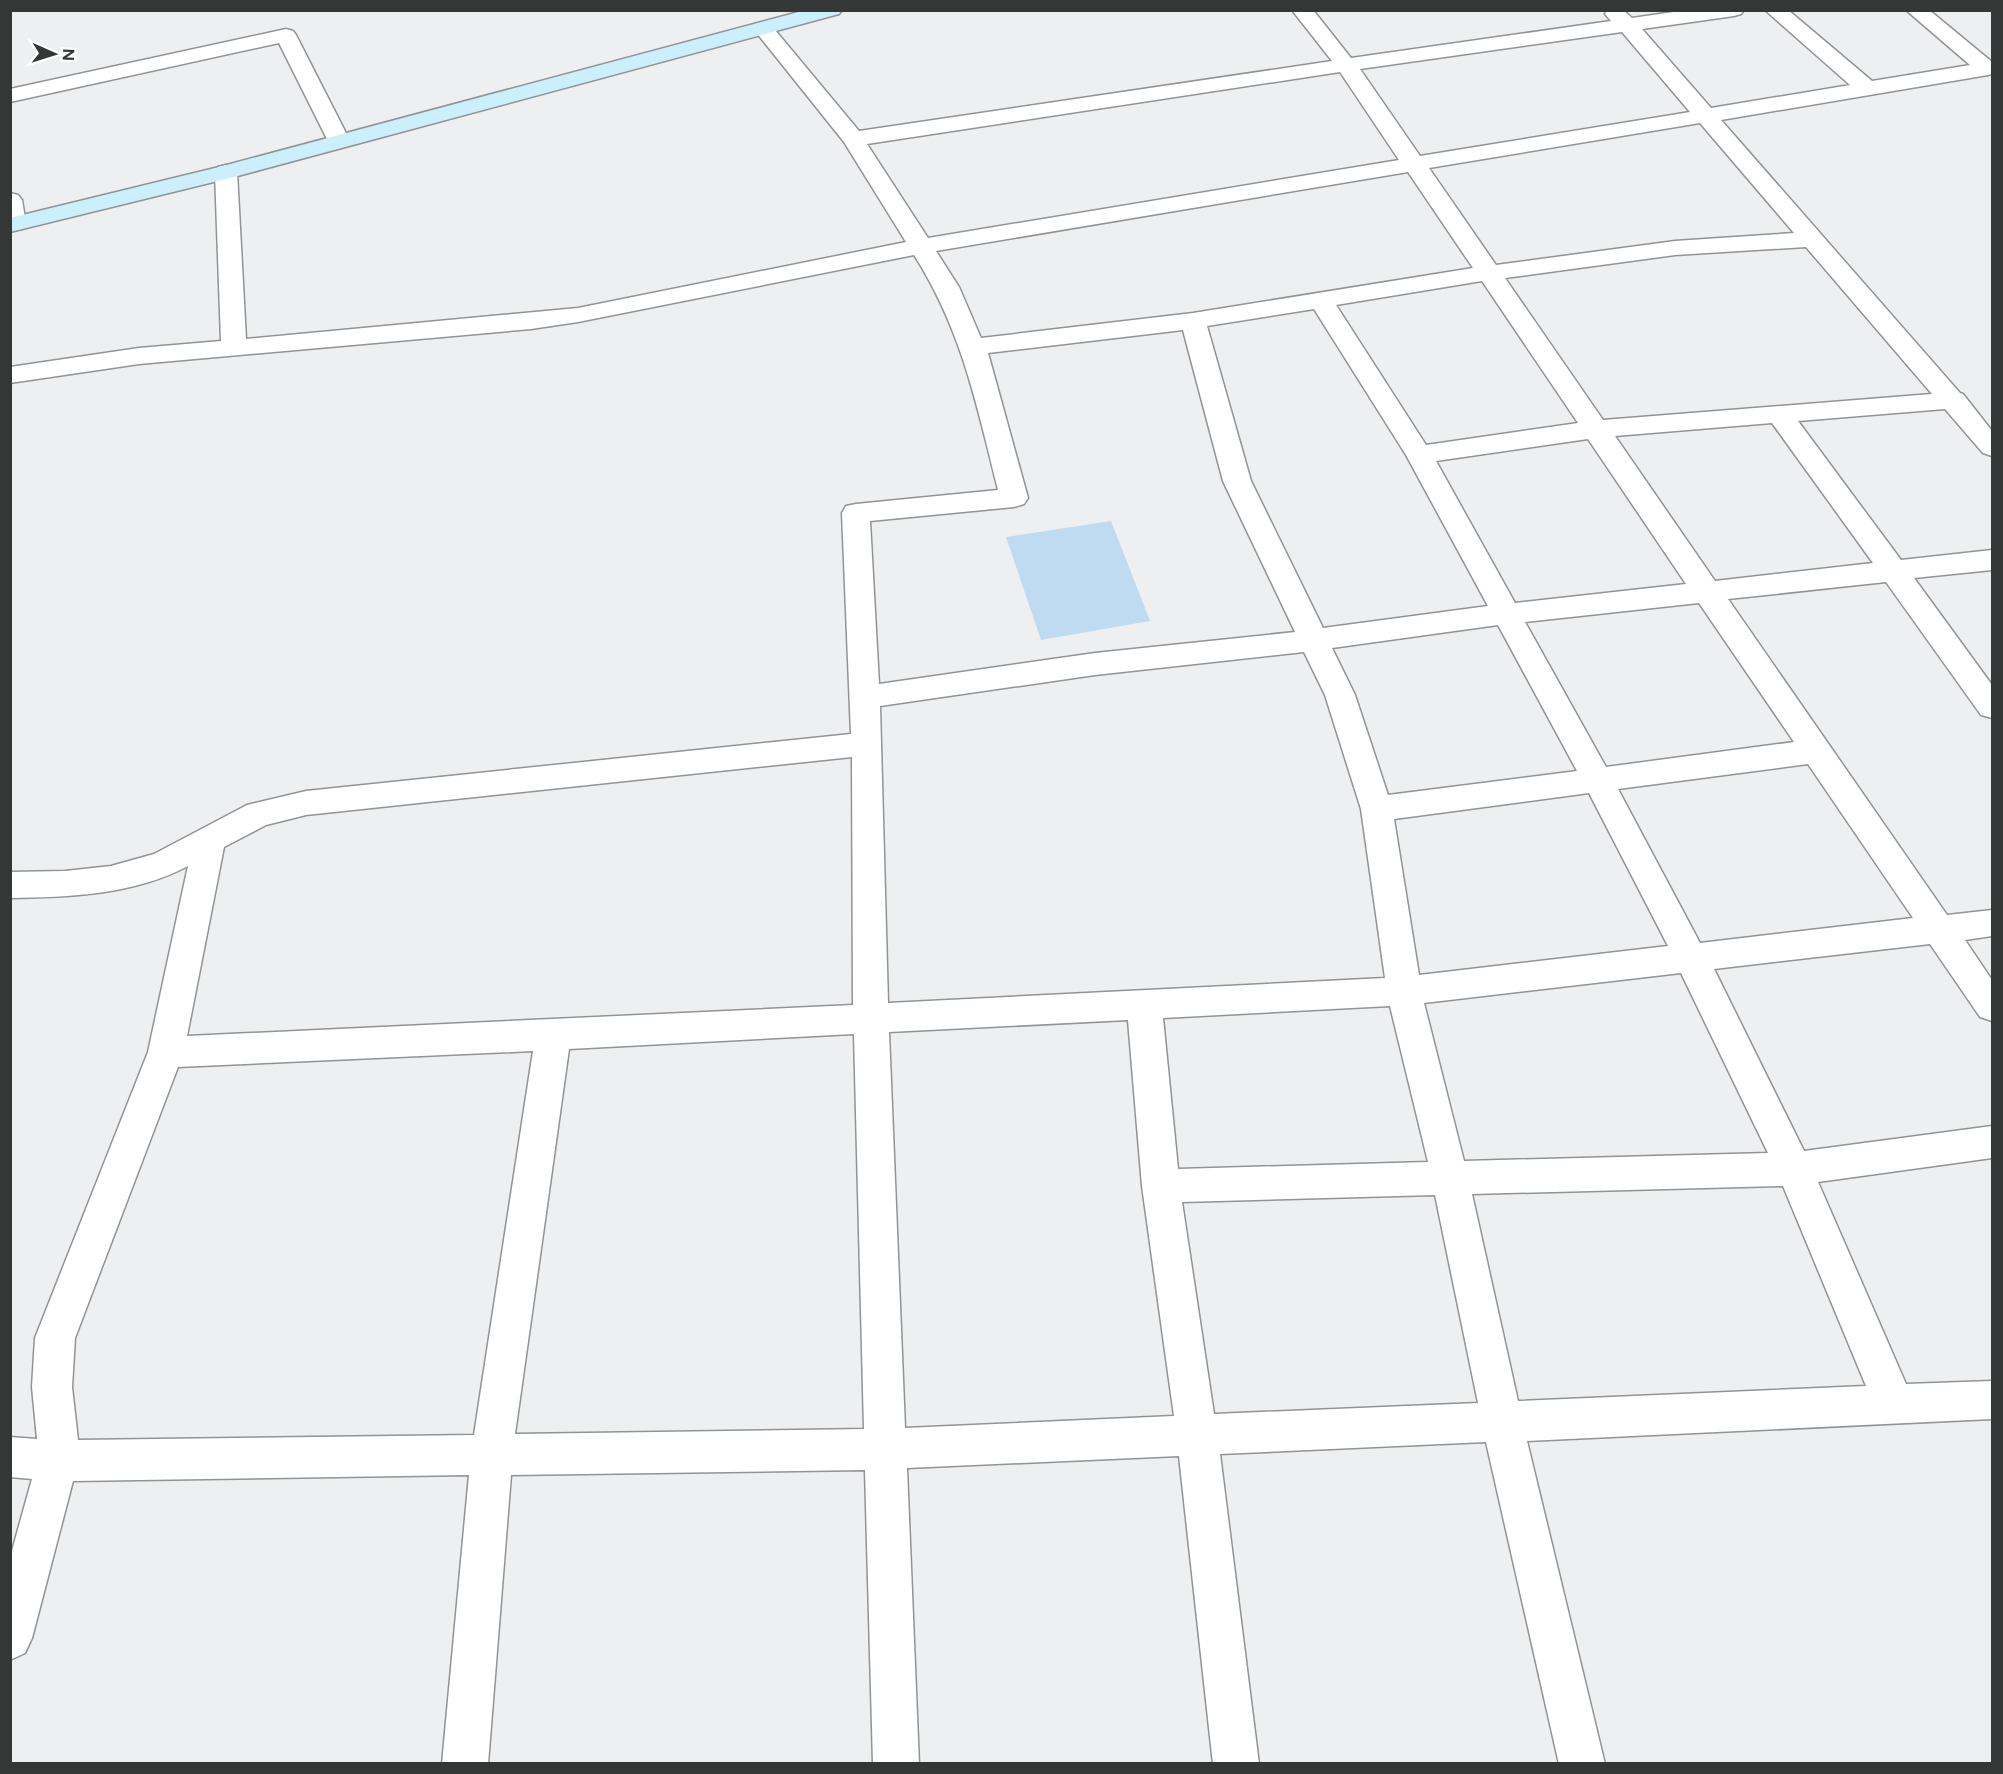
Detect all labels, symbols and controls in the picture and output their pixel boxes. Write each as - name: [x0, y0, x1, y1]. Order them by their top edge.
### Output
- north arrow: [24, 24, 84, 84]
- text: N: [59, 48, 78, 61]

